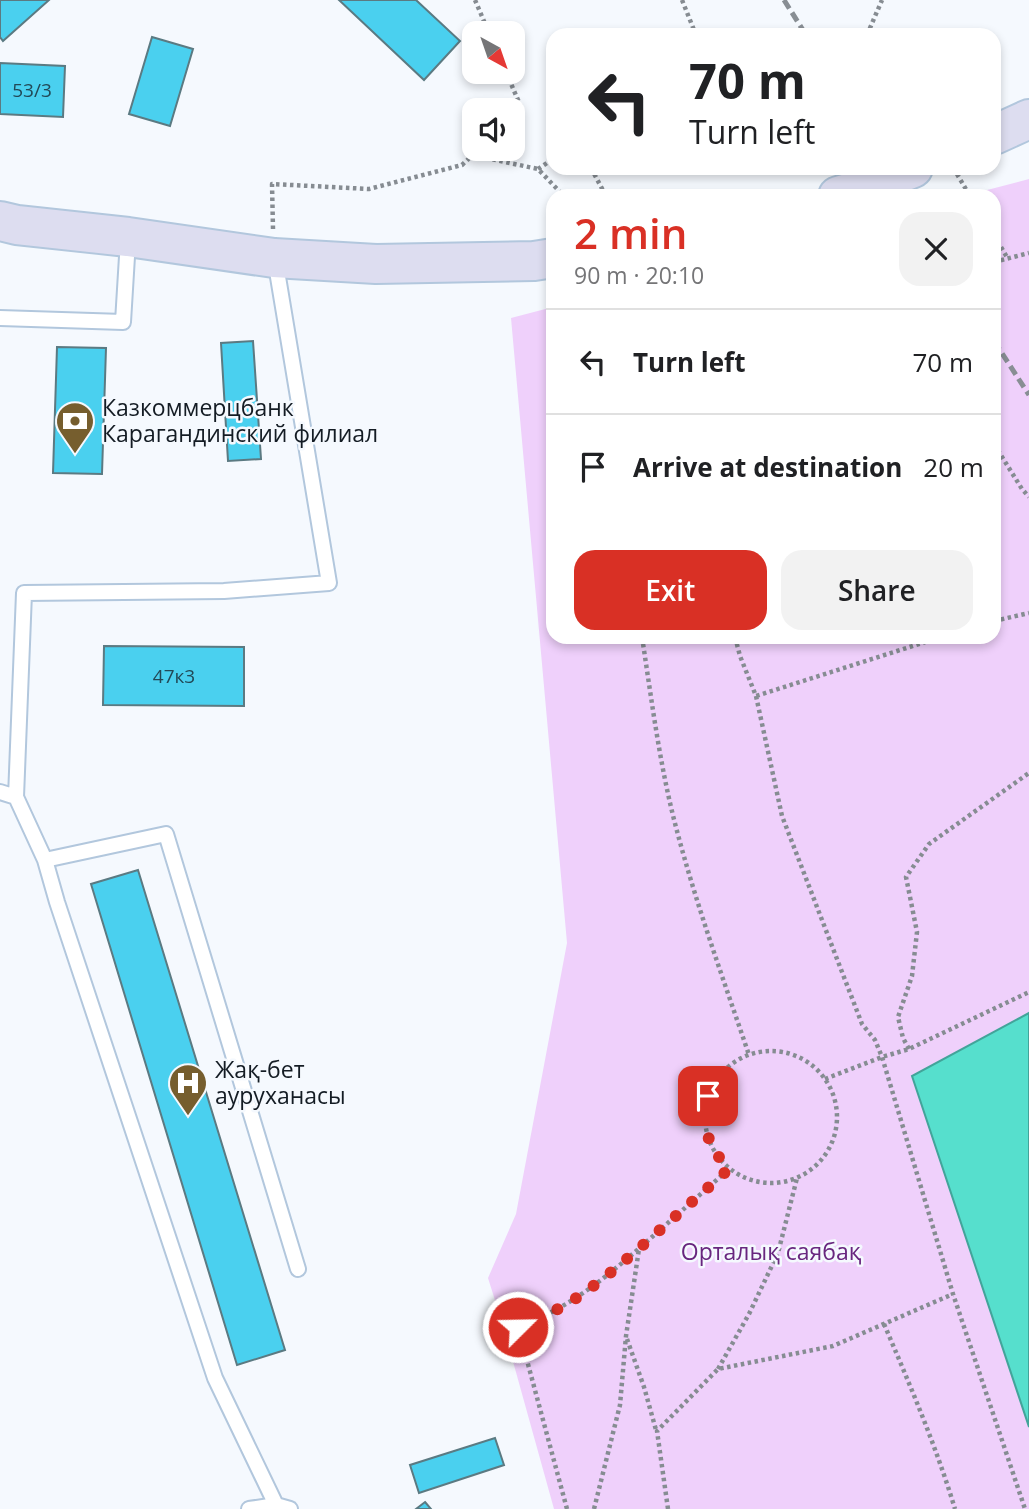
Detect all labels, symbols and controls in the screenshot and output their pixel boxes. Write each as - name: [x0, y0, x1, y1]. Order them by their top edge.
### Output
- north arrow: [462, 21, 525, 84]
- map controls: [462, 21, 525, 161]
- text: 70 m: [689, 47, 806, 113]
- icon: left: [574, 56, 665, 147]
- house number: 53/3: [12, 77, 52, 103]
- button: sound: [462, 98, 525, 161]
- text: Turn left: [689, 110, 815, 153]
- text: 2 min: [574, 204, 687, 261]
- button: close: [899, 212, 973, 286]
- text: 90 m · 20:10: [574, 259, 704, 291]
- icon: left: [574, 343, 612, 381]
- text: Turn left: [633, 344, 745, 380]
- text: 70 m: [912, 344, 973, 380]
- place label: Казкоммерцбанк Карагандинский филиал: [102, 391, 378, 449]
- bank icon: Казкоммерцбанк Карагандинский филиал: [54, 400, 96, 455]
- icon: arrive: [574, 448, 612, 486]
- text: Arrive at destination: [633, 449, 902, 485]
- text: 20 m: [923, 449, 984, 485]
- button: Exit: [574, 550, 767, 630]
- button: Share: [781, 550, 973, 630]
- house number: 47к3: [153, 663, 195, 689]
- place label: Жақ-бет ауруханасы: [215, 1053, 346, 1111]
- hospital icon: Жақ-бет ауруханасы: [167, 1062, 209, 1117]
- pin: [678, 1066, 738, 1126]
- icon: arrive: [689, 1077, 727, 1115]
- park label: Орталық саябақ: [681, 1235, 862, 1267]
- position arrow: [481, 1290, 555, 1364]

